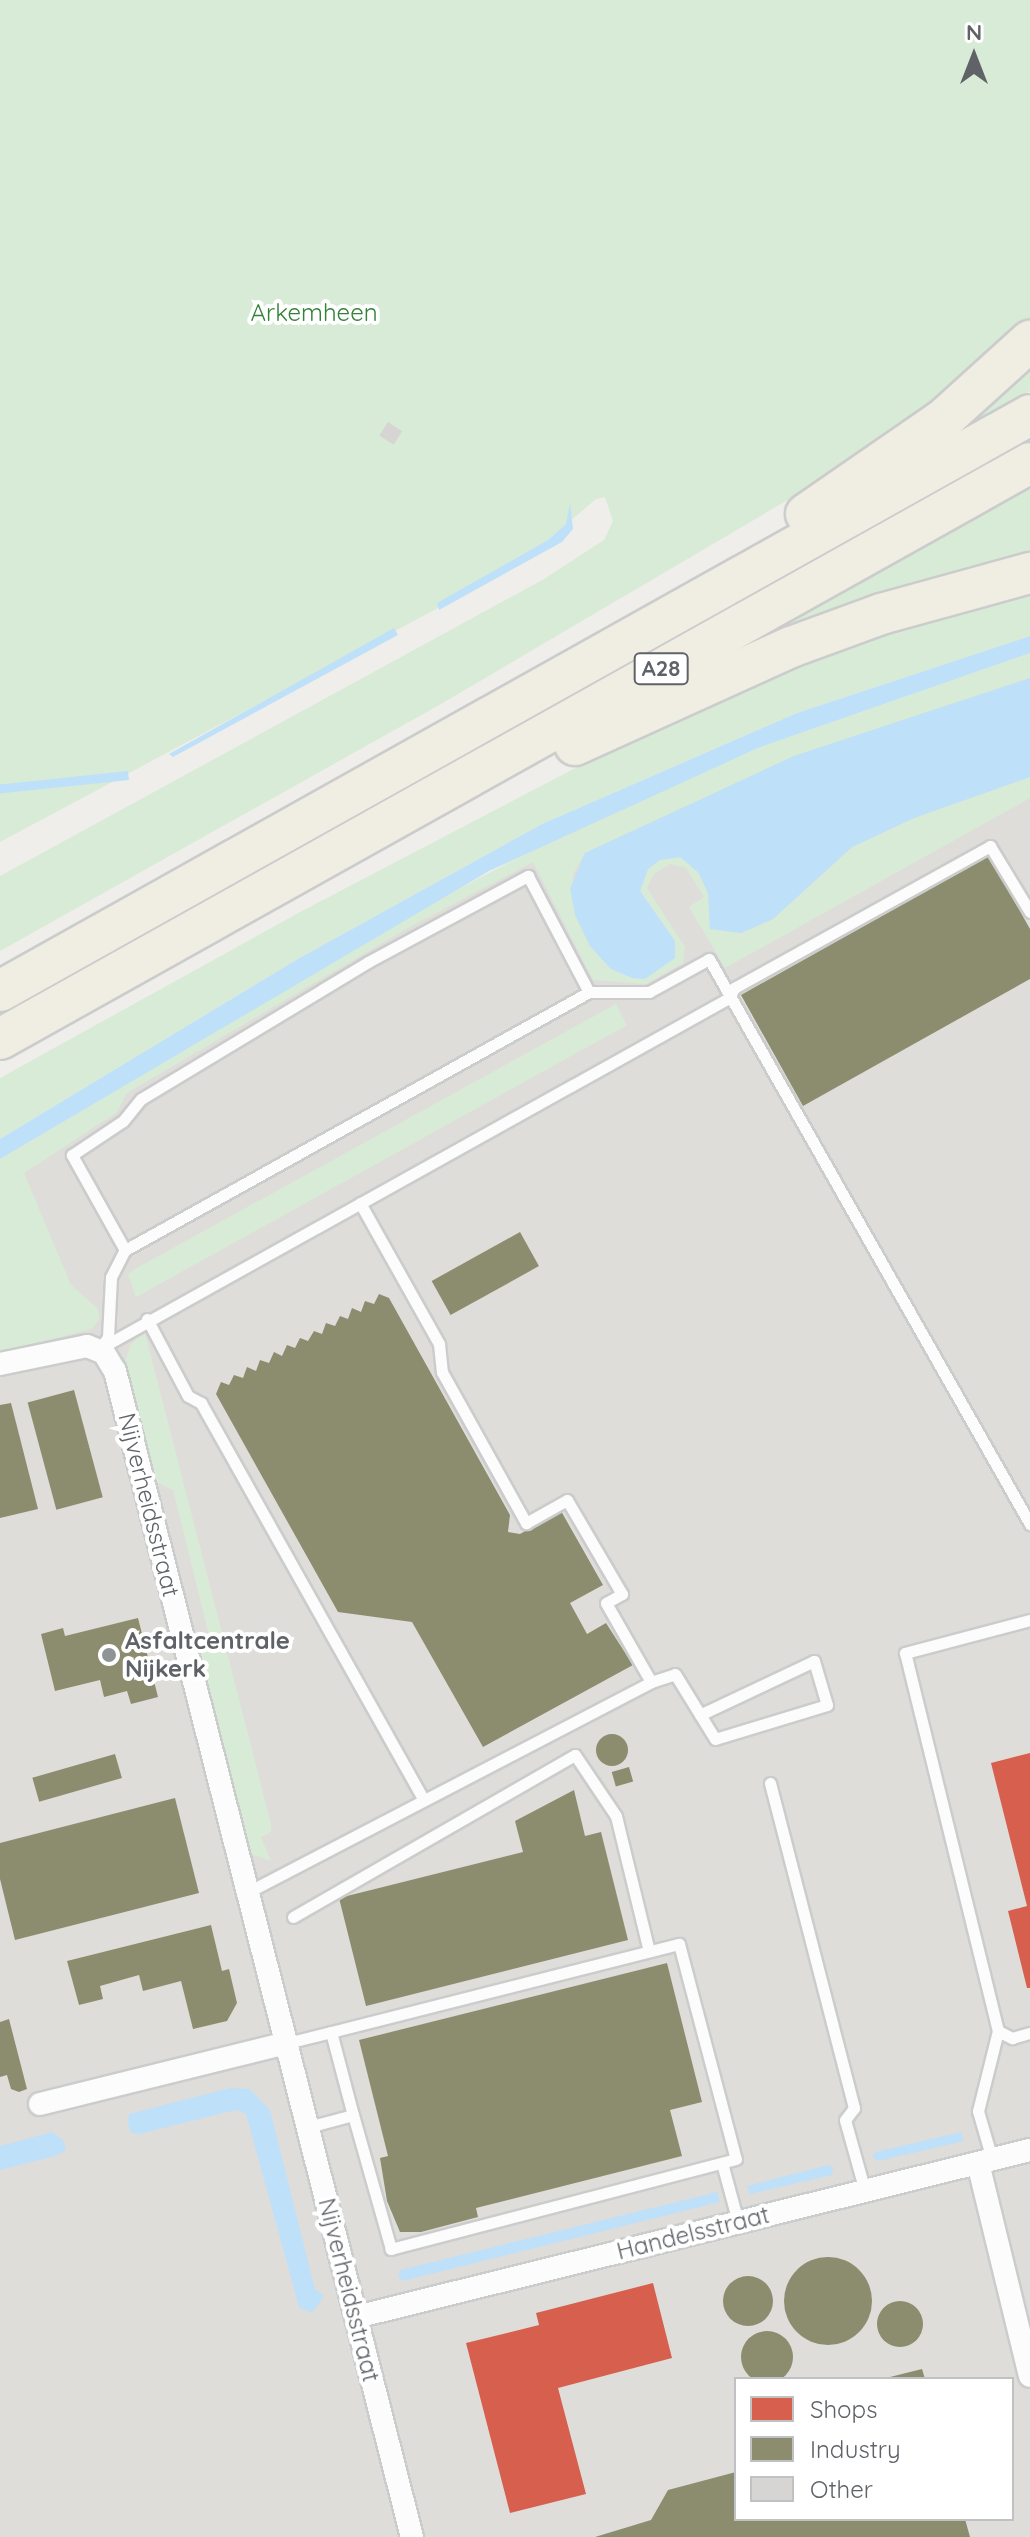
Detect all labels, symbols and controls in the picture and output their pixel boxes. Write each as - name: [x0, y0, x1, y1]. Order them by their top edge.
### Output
- north arrow: [934, 16, 1014, 96]
- text: N: [966, 18, 982, 46]
- park label: Arkemheen: [250, 299, 378, 327]
- road number: A28: [633, 651, 689, 687]
- street label: Nijverheidsstraat: [112, 1410, 186, 1600]
- place label: Asfaltcentrale Nijkerk: [125, 1627, 290, 1683]
- marker: Asfaltcentrale Nijkerk: [100, 1646, 118, 1664]
- street label: Nijverheidsstraat: [312, 2195, 386, 2385]
- street label: Handelsstraat: [614, 2200, 772, 2266]
- legend: [734, 2377, 1014, 2521]
- text: Shops: [810, 2394, 877, 2424]
- text: Industry: [810, 2434, 901, 2464]
- text: Other: [810, 2474, 873, 2504]

